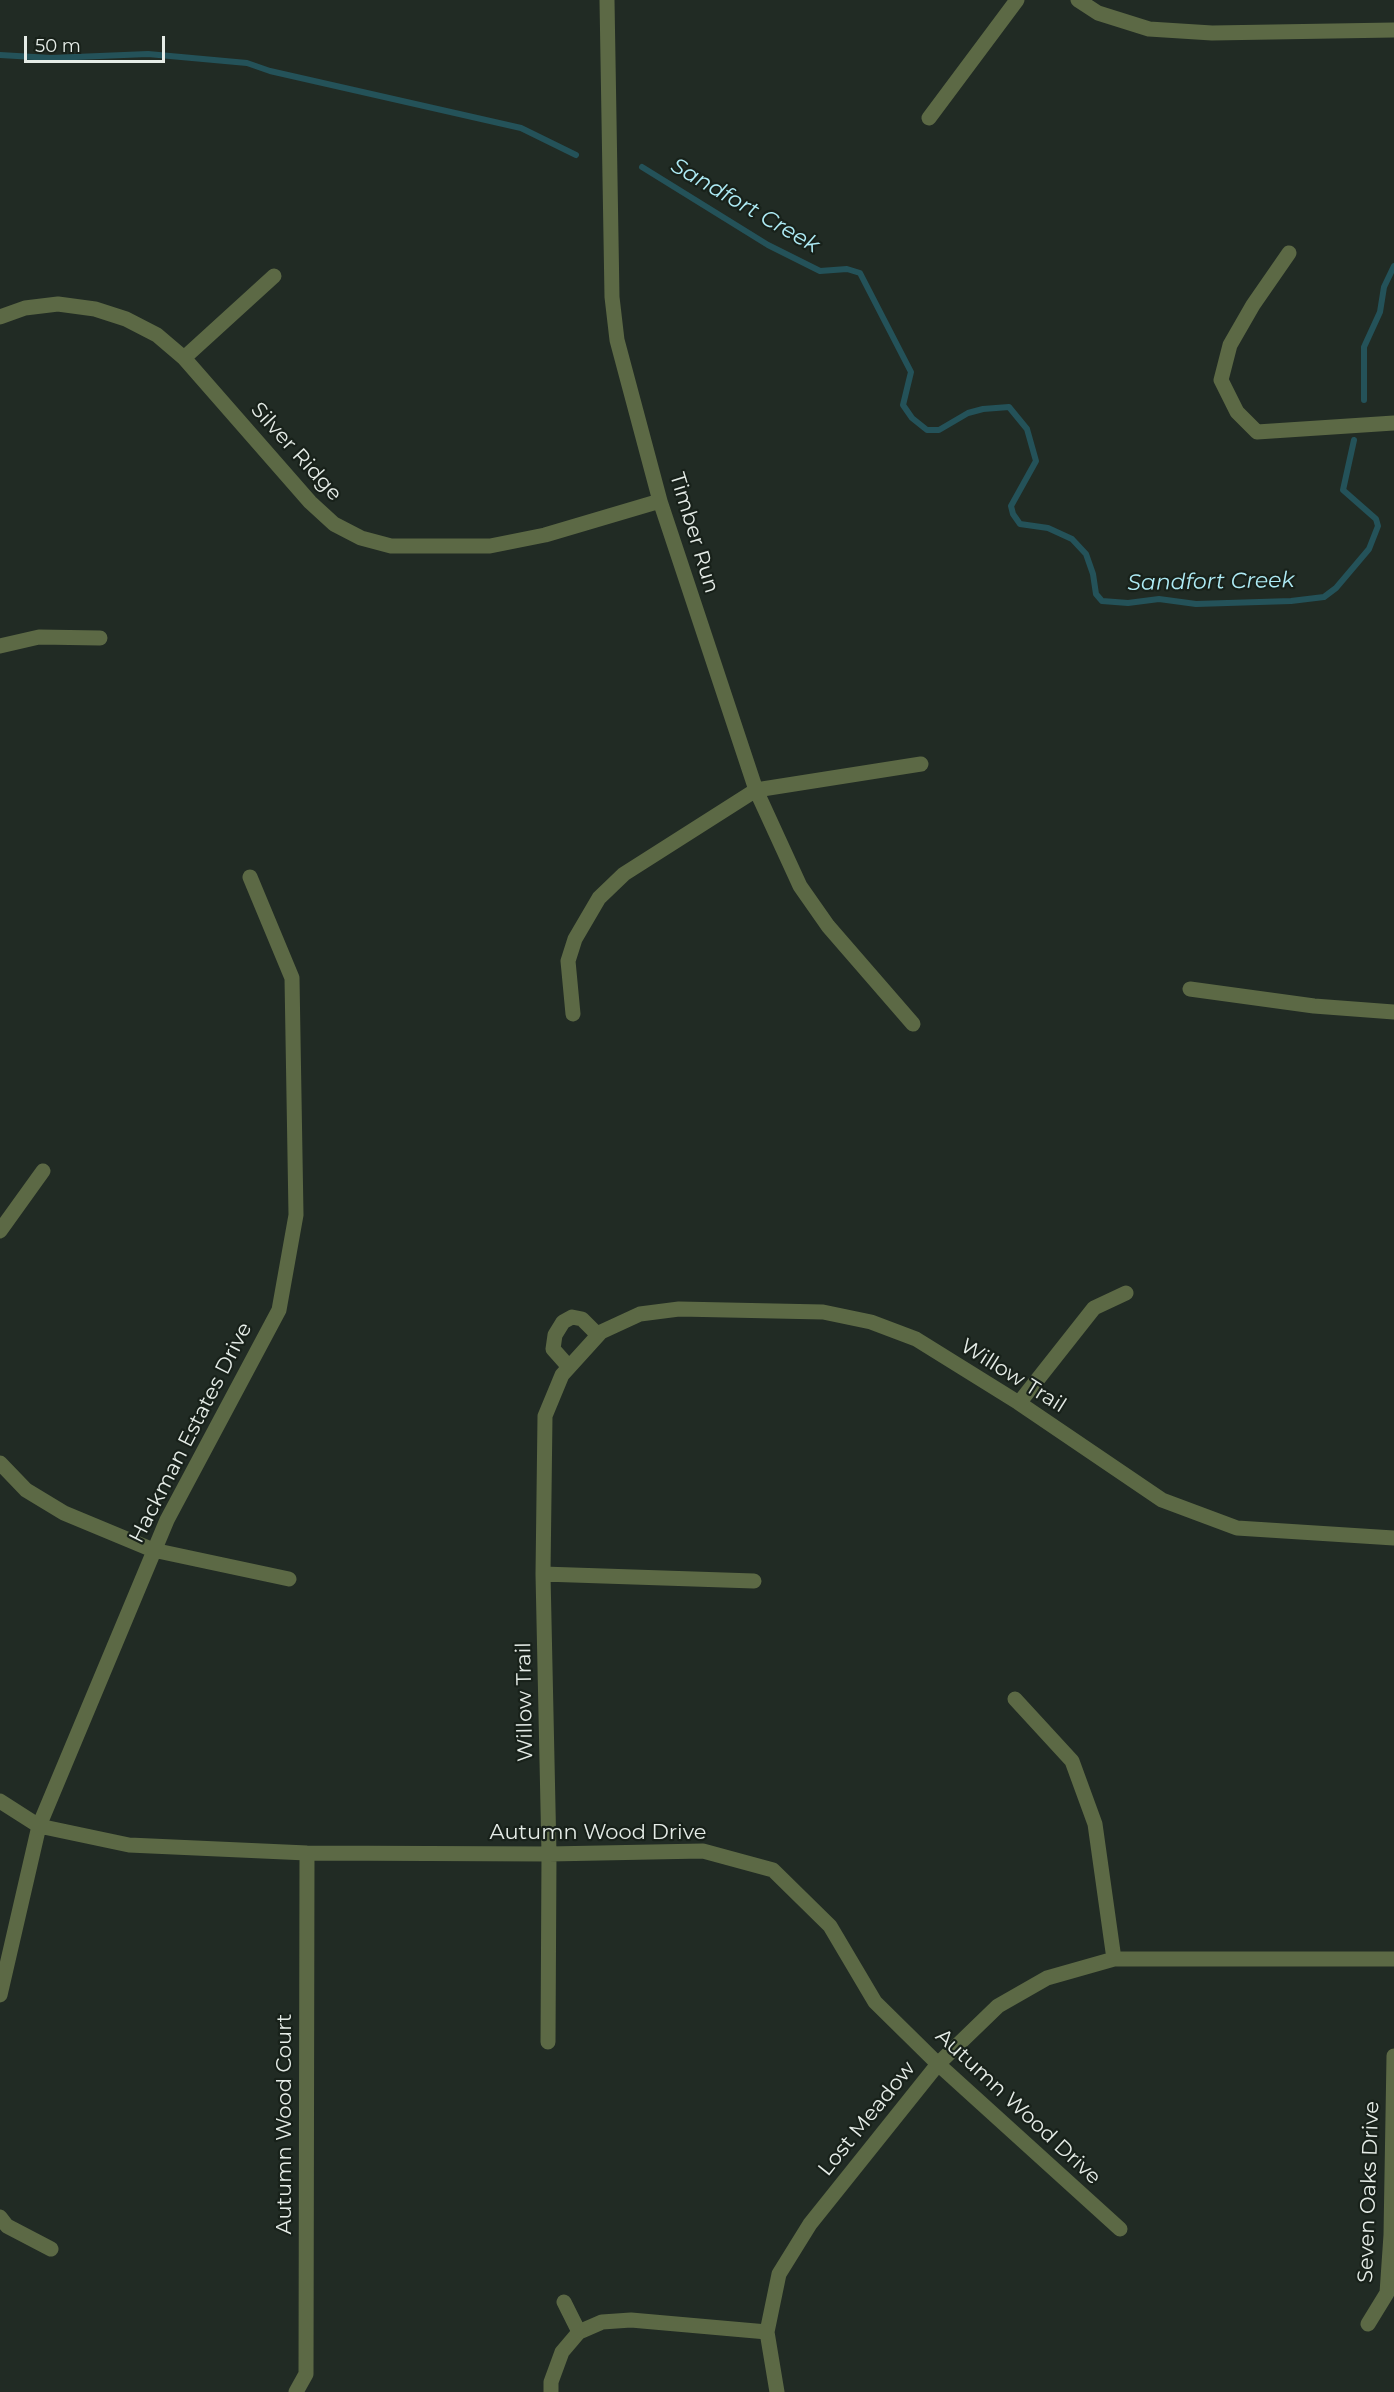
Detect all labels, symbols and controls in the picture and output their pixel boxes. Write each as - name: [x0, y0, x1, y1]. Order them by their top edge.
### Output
- scale bar: [27, 24, 168, 62]
- text: 50 m: [35, 35, 81, 57]
- water label: Sandfort Creek: [666, 153, 824, 259]
- street label: Silver Ridge: [245, 397, 347, 507]
- street label: Timber Run: [664, 470, 724, 596]
- water label: Sandfort Creek: [1127, 567, 1295, 597]
- street label: Hackman Estates Drive: [124, 1319, 258, 1547]
- street label: Willow Trail: [956, 1334, 1070, 1418]
- street label: Willow Trail: [511, 1642, 539, 1762]
- street label: Autumn Wood Drive: [490, 1820, 706, 1846]
- street label: Autumn Wood Court: [272, 2014, 298, 2234]
- street label: Autumn Wood Drive: [930, 2024, 1106, 2190]
- street label: Lost Meadow: [813, 2057, 921, 2181]
- street label: Seven Oaks Drive: [1353, 2101, 1385, 2283]

